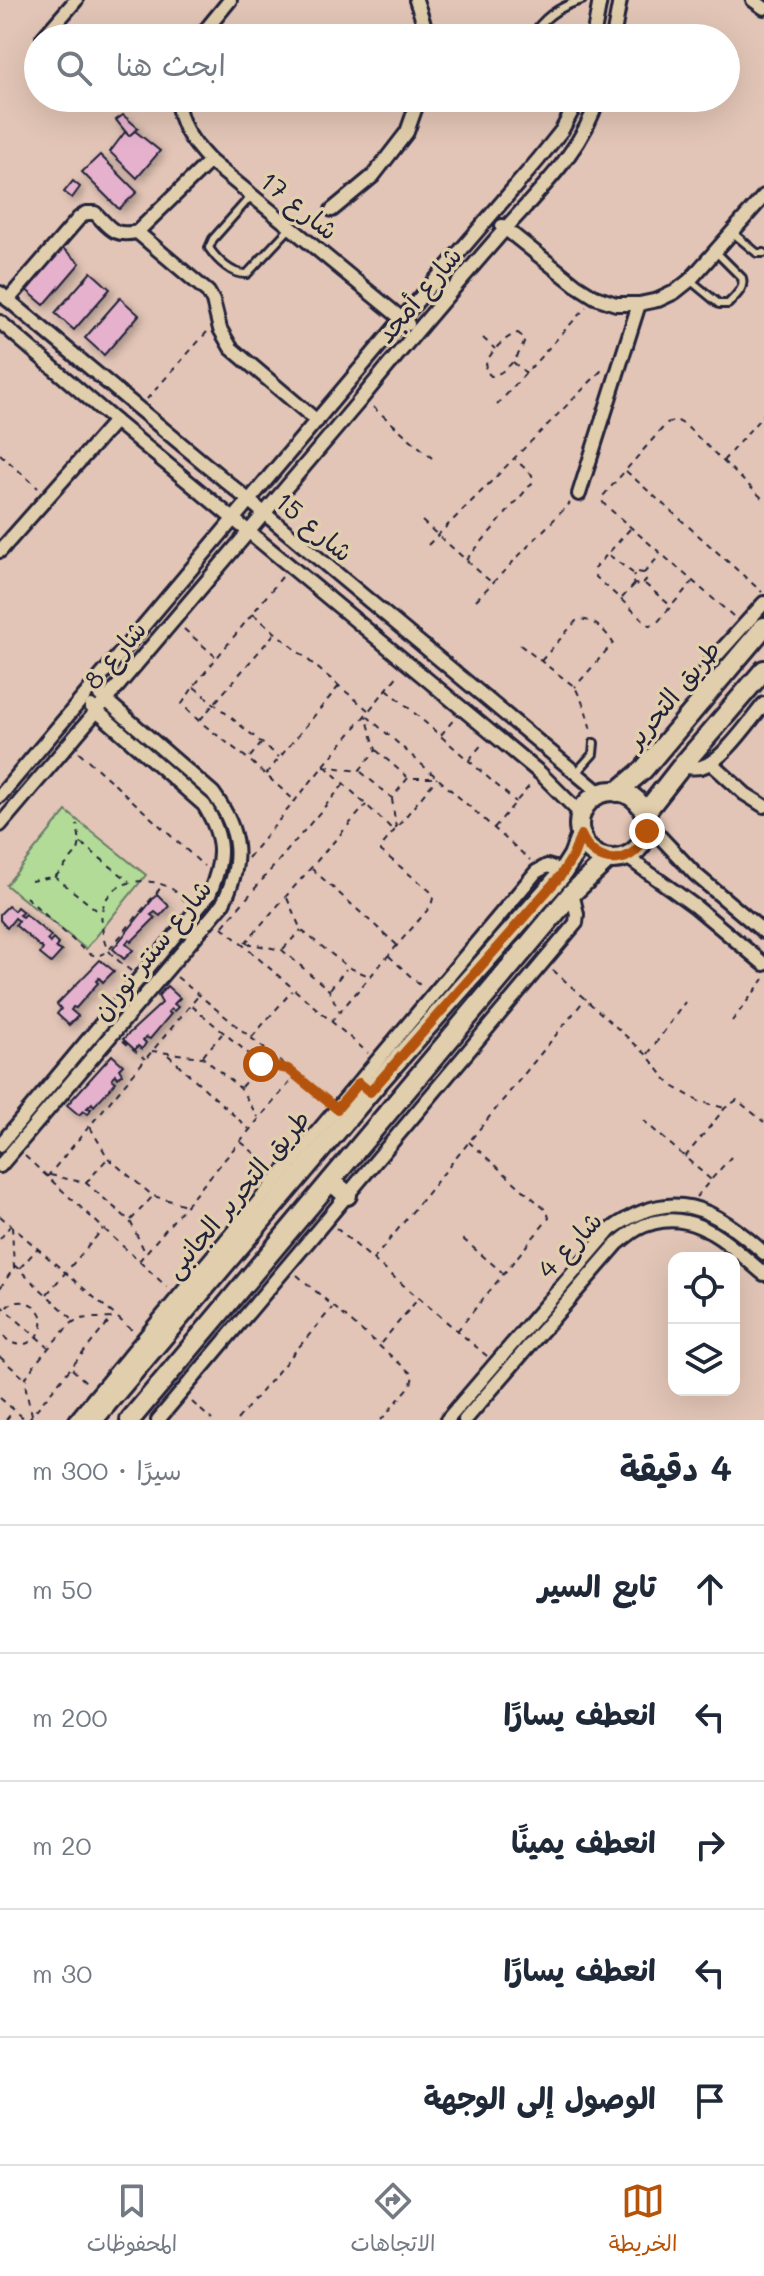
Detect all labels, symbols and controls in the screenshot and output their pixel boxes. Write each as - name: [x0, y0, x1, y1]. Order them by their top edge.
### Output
- search box: [24, 24, 740, 112]
- text: ابحث هنا: [116, 44, 226, 84]
- icon: search: [52, 46, 96, 90]
- street label: شارع 17: [252, 163, 346, 249]
- street label: شارع أمجد: [368, 239, 470, 351]
- street label: شارع 15: [267, 484, 361, 570]
- street label: شارع 8: [75, 613, 155, 697]
- street label: طريق التحرير: [616, 633, 727, 756]
- route end: [629, 813, 665, 849]
- street label: شارع سنتر نوران: [84, 872, 220, 1028]
- route start: [243, 1046, 279, 1082]
- street label: طريق التحرير الجانبى: [156, 1102, 317, 1285]
- street label: شارع 4: [530, 1204, 610, 1286]
- map controls: [668, 1252, 740, 1396]
- button: locate: [668, 1252, 740, 1324]
- button: layers: [668, 1324, 740, 1396]
- text: 4 دقيقة: [620, 1445, 732, 1490]
- text: سيرًا · 300 m: [32, 1453, 182, 1487]
- text: تابع السير: [538, 1565, 656, 1605]
- icon: ahead: [688, 1567, 732, 1611]
- text: 50 m: [32, 1572, 92, 1606]
- text: انعطف يسارًا: [503, 1693, 656, 1733]
- icon: left: [688, 1695, 732, 1739]
- text: 200 m: [32, 1700, 108, 1734]
- text: انعطف يمينًا: [511, 1821, 656, 1861]
- icon: right: [688, 1823, 732, 1867]
- text: 20 m: [32, 1828, 92, 1862]
- text: انعطف يسارًا: [503, 1949, 656, 1989]
- icon: left: [688, 1951, 732, 1995]
- text: 30 m: [32, 1956, 92, 1990]
- text: الوصول إلى الوجهة: [423, 2077, 656, 2117]
- icon: arrive: [688, 2079, 732, 2123]
- tab: المحفوظات: [87, 2179, 177, 2263]
- tab: الاتجاهات: [351, 2179, 435, 2263]
- tab: الخريطة: [609, 2179, 677, 2263]

